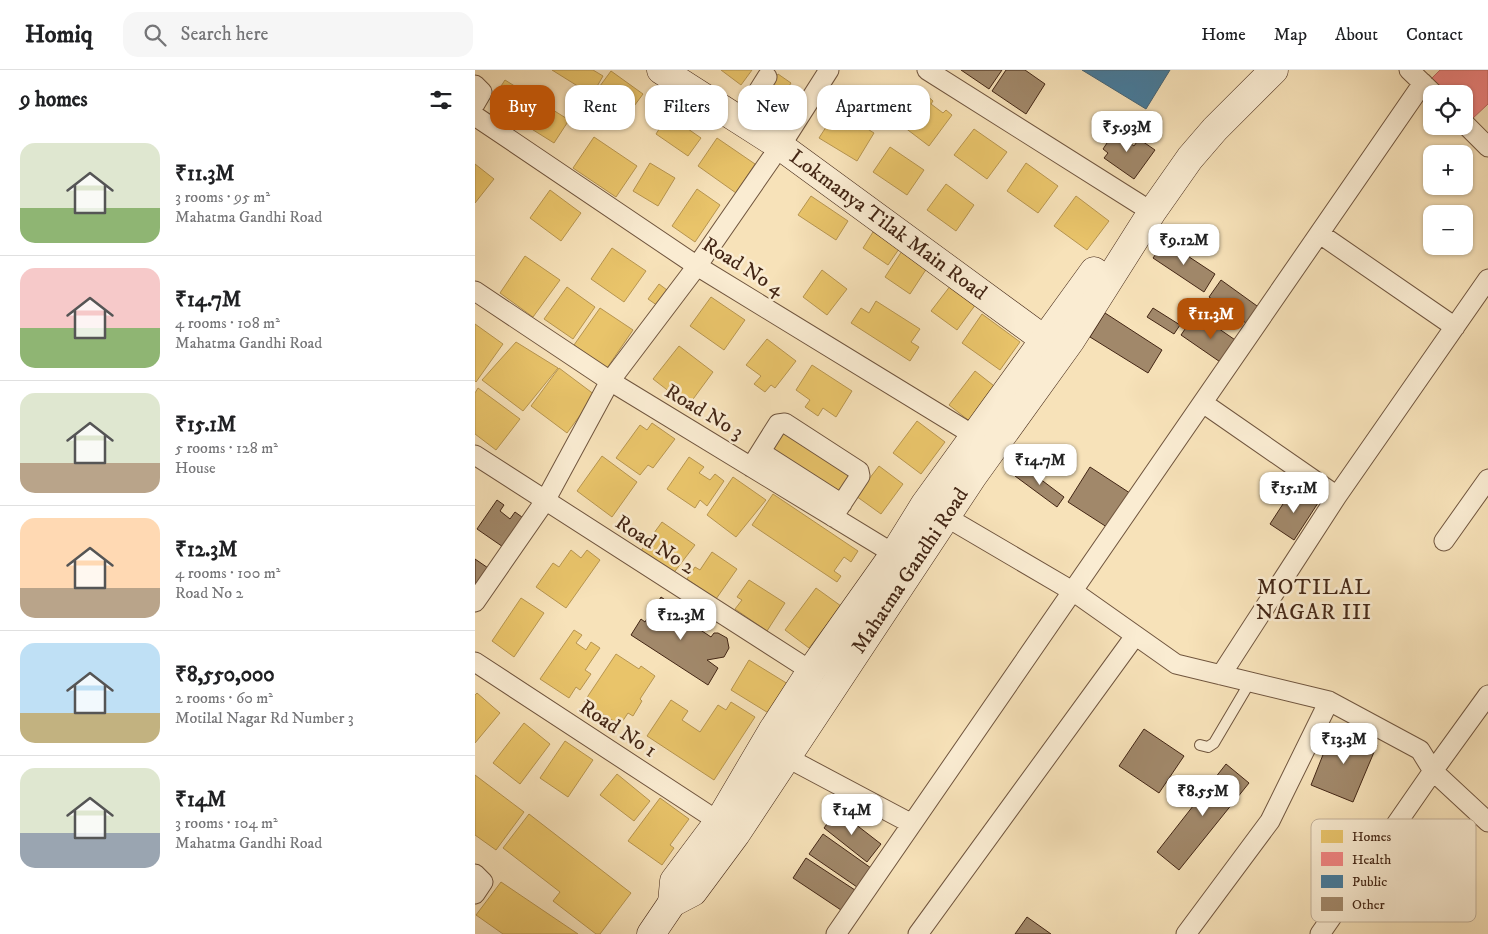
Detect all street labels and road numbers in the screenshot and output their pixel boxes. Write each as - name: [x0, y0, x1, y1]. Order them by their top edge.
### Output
- street label: Lokmanya Tilak Main Road: [784, 144, 992, 306]
- street label: Road No 4: [697, 232, 789, 303]
- street label: Road No 3: [660, 378, 748, 446]
- street label: Mahatma Gandhi Road: [846, 483, 975, 659]
- street label: Road No 2: [610, 510, 700, 581]
- street label: Road No 1: [574, 694, 662, 764]

